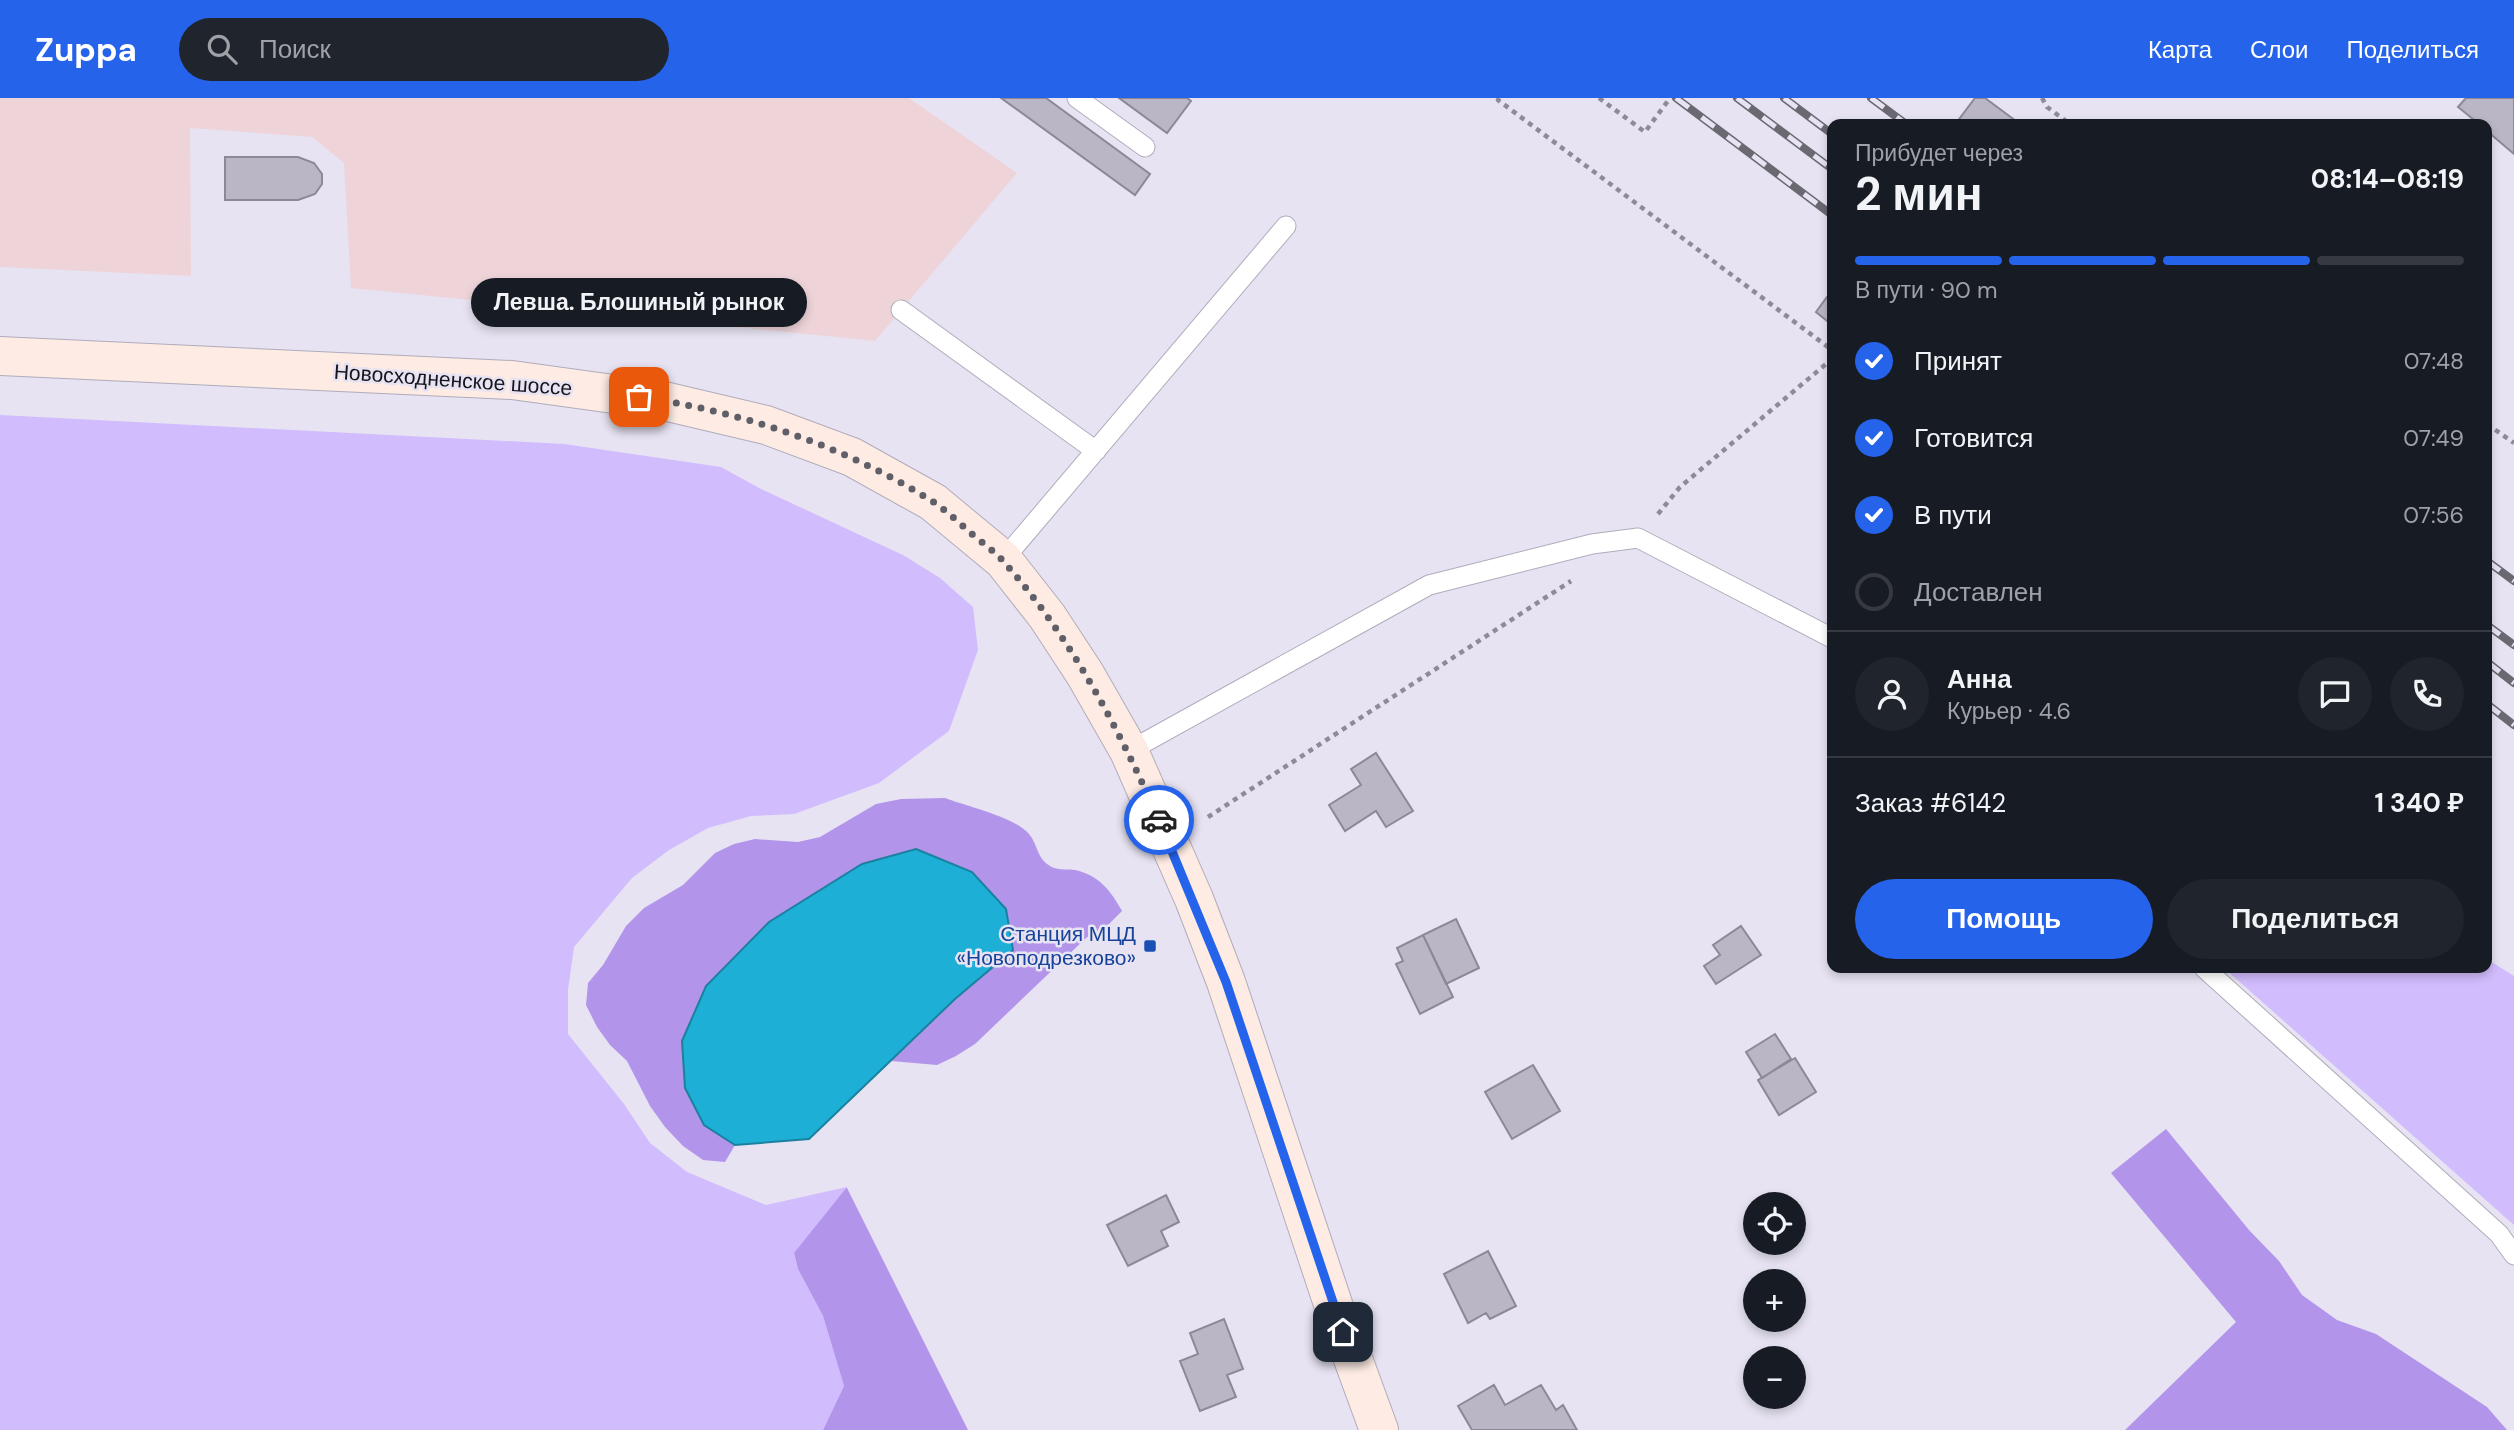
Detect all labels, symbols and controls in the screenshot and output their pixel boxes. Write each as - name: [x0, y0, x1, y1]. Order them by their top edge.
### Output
- search box: [179, 18, 669, 81]
- text: Zuppa: [35, 28, 137, 71]
- icon: search: [203, 30, 241, 68]
- text: Поиск: [259, 32, 331, 66]
- text: Карта: [2148, 34, 2212, 65]
- text: Слои: [2250, 34, 2308, 65]
- text: Поделиться: [2346, 34, 2479, 65]
- text: Прибудет через: [1855, 138, 2023, 168]
- text: 08:14–08:19: [2311, 162, 2464, 196]
- text: 2 мин: [1855, 164, 1982, 224]
- text: В пути · 90 m: [1855, 275, 1997, 305]
- callout: Левша. Блошиный рынок: [471, 278, 807, 327]
- text: Левша. Блошиный рынок: [494, 287, 784, 317]
- icon: check: [1855, 342, 1893, 380]
- text: Принят: [1914, 344, 2002, 378]
- text: 07:48: [2404, 346, 2464, 376]
- street label: Новосходненское шоссе: [333, 358, 573, 402]
- pin: [609, 367, 669, 427]
- icon: bag: [620, 378, 658, 416]
- icon: check: [1855, 419, 1893, 457]
- text: Готовится: [1914, 421, 2033, 455]
- text: 07:49: [2403, 423, 2464, 453]
- icon: check: [1855, 496, 1893, 534]
- text: В пути: [1914, 498, 1992, 532]
- text: 07:56: [2403, 500, 2464, 530]
- text: Доставлен: [1914, 575, 2043, 609]
- button: person: [1855, 657, 1929, 731]
- button: chat: [2298, 657, 2372, 731]
- button: phone: [2390, 657, 2464, 731]
- text: Анна: [1947, 662, 2012, 696]
- text: Курьер · 4.6: [1947, 696, 2071, 726]
- courier: [1124, 785, 1194, 855]
- text: Заказ #6142: [1855, 786, 2006, 820]
- text: 1 340 ₽: [2374, 786, 2464, 820]
- icon: car: [1140, 801, 1178, 839]
- button: Помощь: [1855, 879, 2153, 959]
- button: Поделиться: [2167, 879, 2464, 959]
- place label: Станция МЦД «Новоподрезково»: [957, 920, 1136, 972]
- marker: Станция МЦД «Новоподрезково»: [1142, 938, 1158, 954]
- map controls: [1743, 1192, 1806, 1409]
- button: locate: [1743, 1192, 1806, 1255]
- button: +: [1743, 1269, 1806, 1332]
- pin: [1313, 1302, 1373, 1362]
- icon: home: [1324, 1313, 1362, 1351]
- button: −: [1743, 1346, 1806, 1409]

